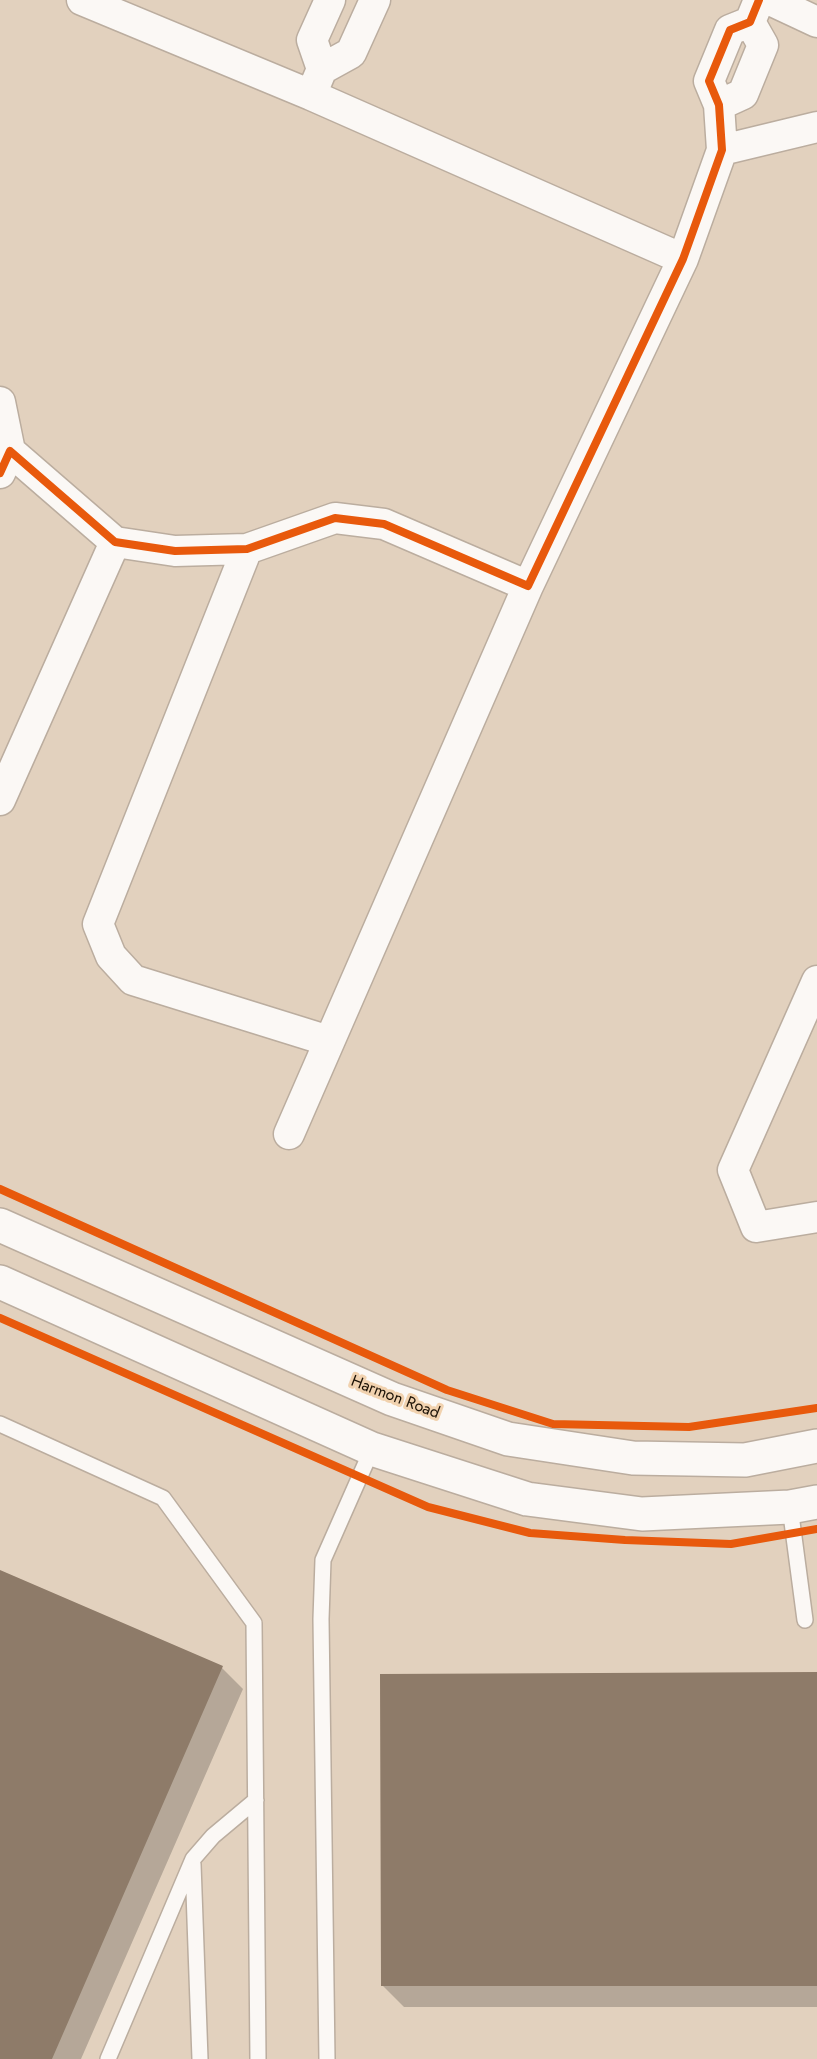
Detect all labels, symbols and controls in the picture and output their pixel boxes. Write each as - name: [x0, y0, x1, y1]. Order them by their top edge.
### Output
- street label: Harmon Road: [348, 1372, 442, 1424]

